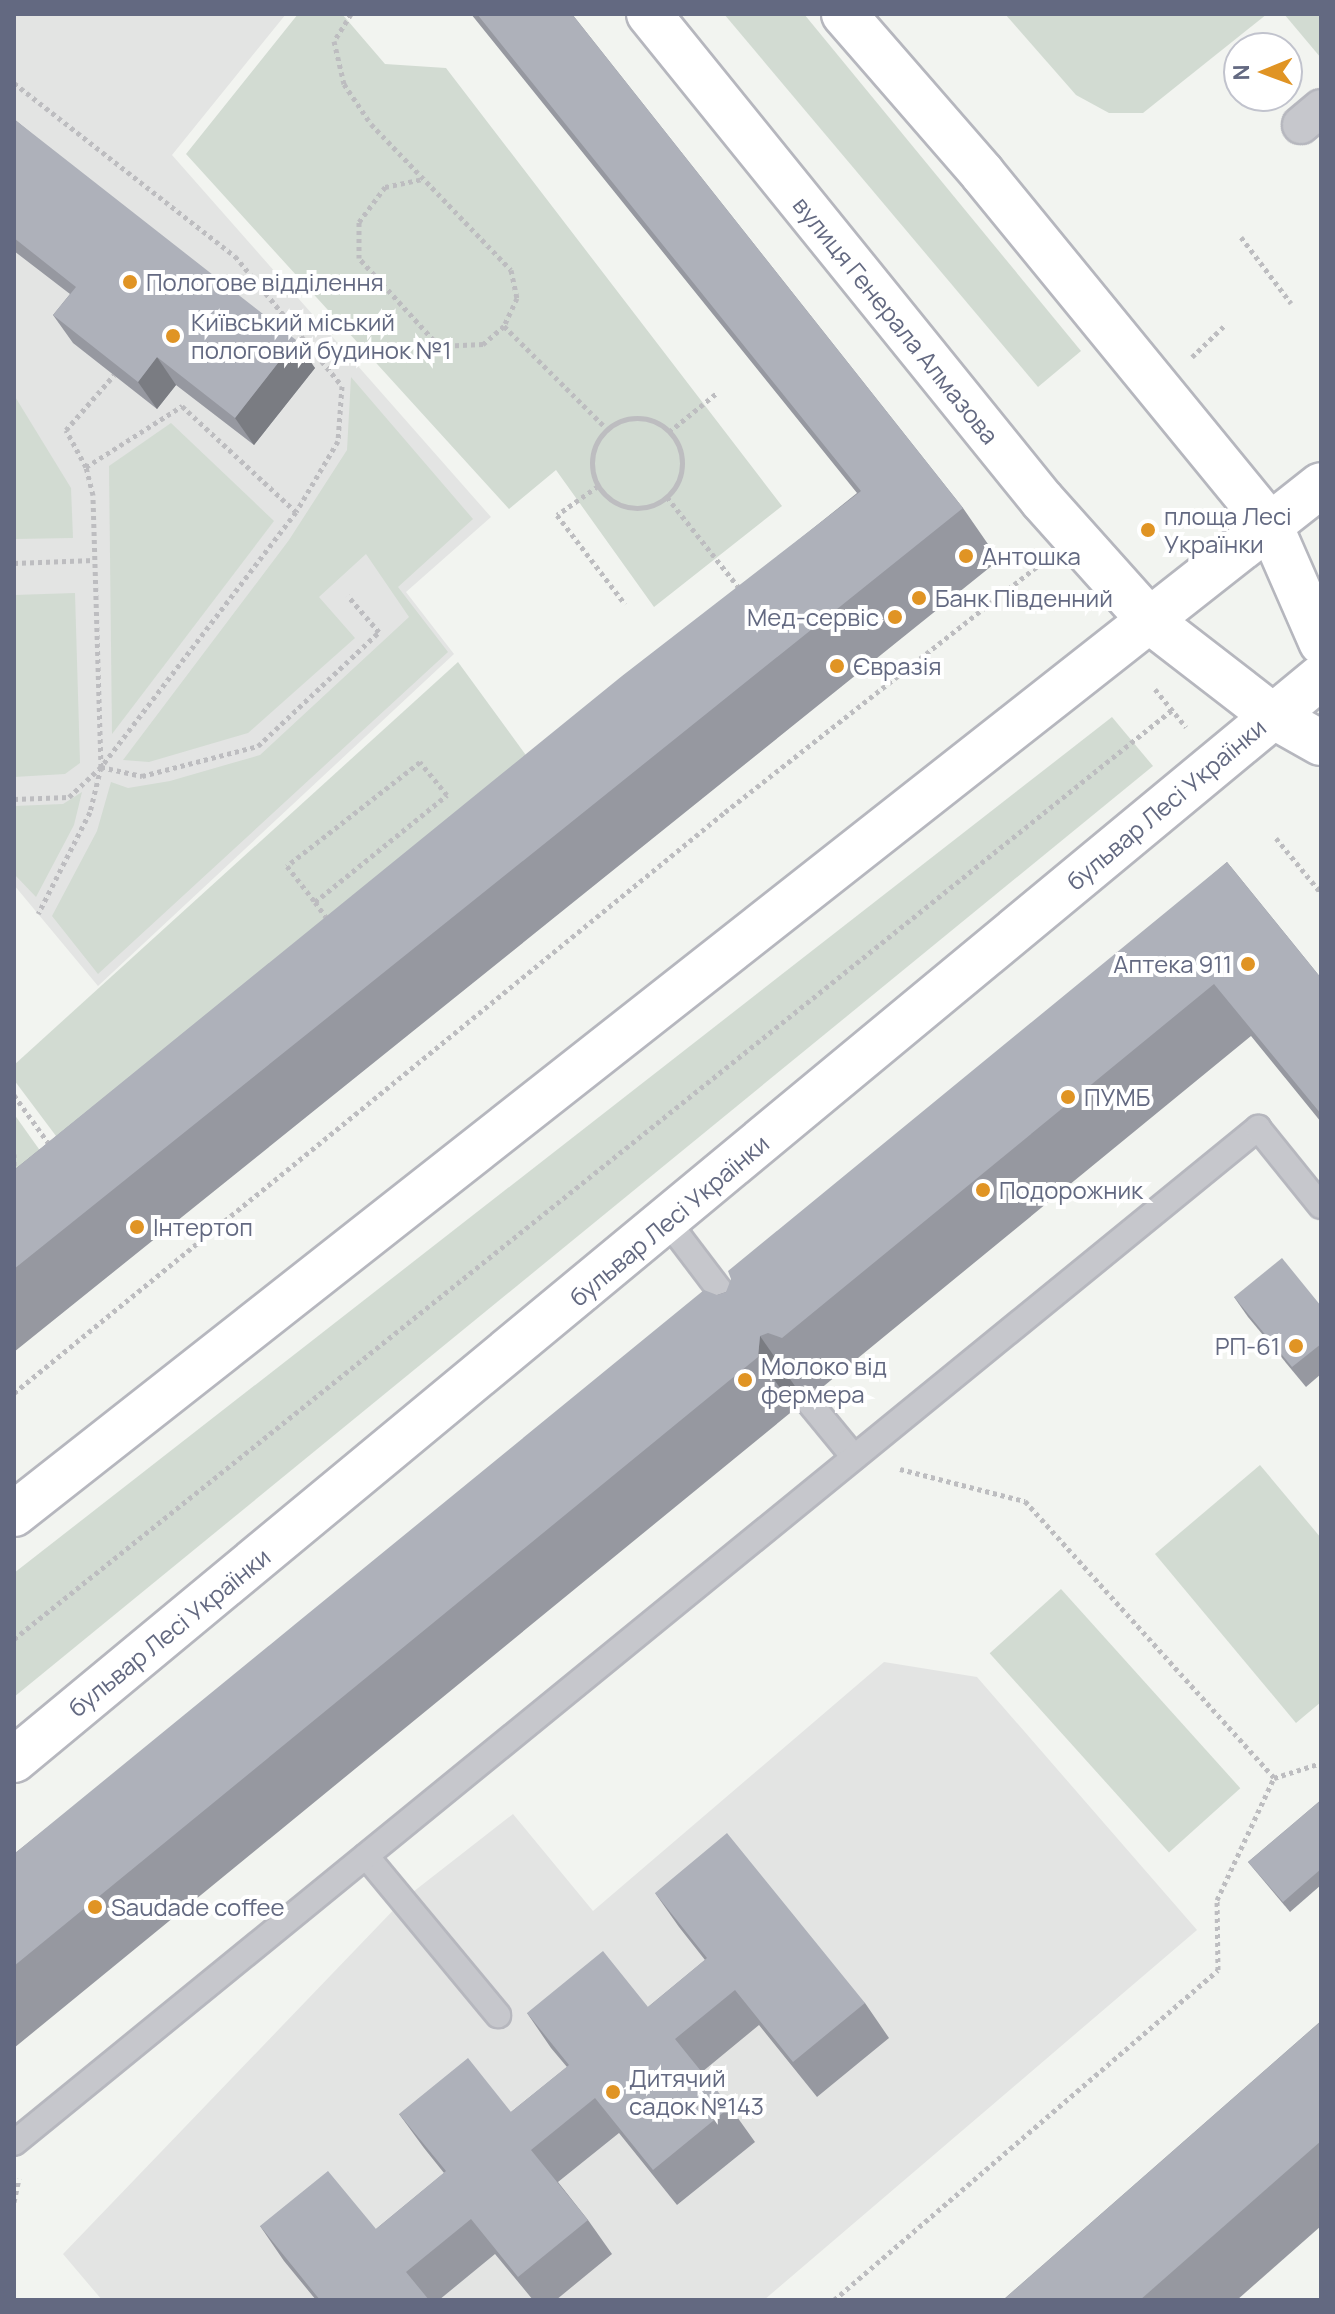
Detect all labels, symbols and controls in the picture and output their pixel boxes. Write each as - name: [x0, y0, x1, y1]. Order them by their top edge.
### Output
- north arrow: [1223, 32, 1303, 112]
- text: N: [1226, 64, 1256, 81]
- street label: вулиця Генерала Алмазова: [787, 191, 1005, 449]
- place label: Пологове відділення: [146, 268, 384, 296]
- marker: Пологове відділення: [121, 273, 139, 291]
- place label: Київський міський пологовий будинок №1: [191, 308, 452, 364]
- marker: Київський міський пологовий будинок №1: [162, 325, 184, 347]
- place label: площа Лесі Українки: [1164, 502, 1292, 558]
- marker: площа Лесі Українки: [1139, 521, 1157, 539]
- place label: Антошка: [982, 542, 1081, 570]
- marker: Антошка: [957, 547, 975, 565]
- place label: Банк Пiвденний: [935, 584, 1113, 612]
- marker: Банк Пiвденний: [910, 589, 928, 607]
- place label: Мед-сервіс: [747, 603, 879, 631]
- marker: Мед-сервіс: [886, 608, 904, 626]
- place label: Євразія: [853, 652, 942, 680]
- marker: Євразія: [828, 657, 846, 675]
- street label: бульвар Лесі Українки: [1061, 712, 1271, 896]
- place label: Аптека 911: [1113, 950, 1232, 978]
- marker: Аптека 911: [1239, 955, 1257, 973]
- place label: ПУМБ: [1084, 1083, 1150, 1111]
- marker: ПУМБ: [1059, 1088, 1077, 1106]
- street label: бульвар Лесі Українки: [564, 1128, 774, 1312]
- place label: Подорожник: [999, 1176, 1143, 1204]
- marker: Подорожник: [974, 1181, 992, 1199]
- place label: Інтертоп: [153, 1213, 253, 1241]
- marker: Інтертоп: [128, 1218, 146, 1236]
- place label: РП-61: [1215, 1332, 1280, 1360]
- marker: РП-61: [1287, 1337, 1305, 1355]
- place label: Молоко від фермера: [761, 1352, 887, 1408]
- marker: Молоко від фермера: [736, 1371, 754, 1389]
- street label: бульвар Лесі Українки: [62, 1542, 276, 1722]
- place label: Saudade coffee: [111, 1893, 285, 1921]
- marker: Saudade coffee: [86, 1898, 104, 1916]
- place label: Дитячий садок №143: [629, 2064, 764, 2120]
- marker: Дитячий садок №143: [604, 2083, 622, 2101]

